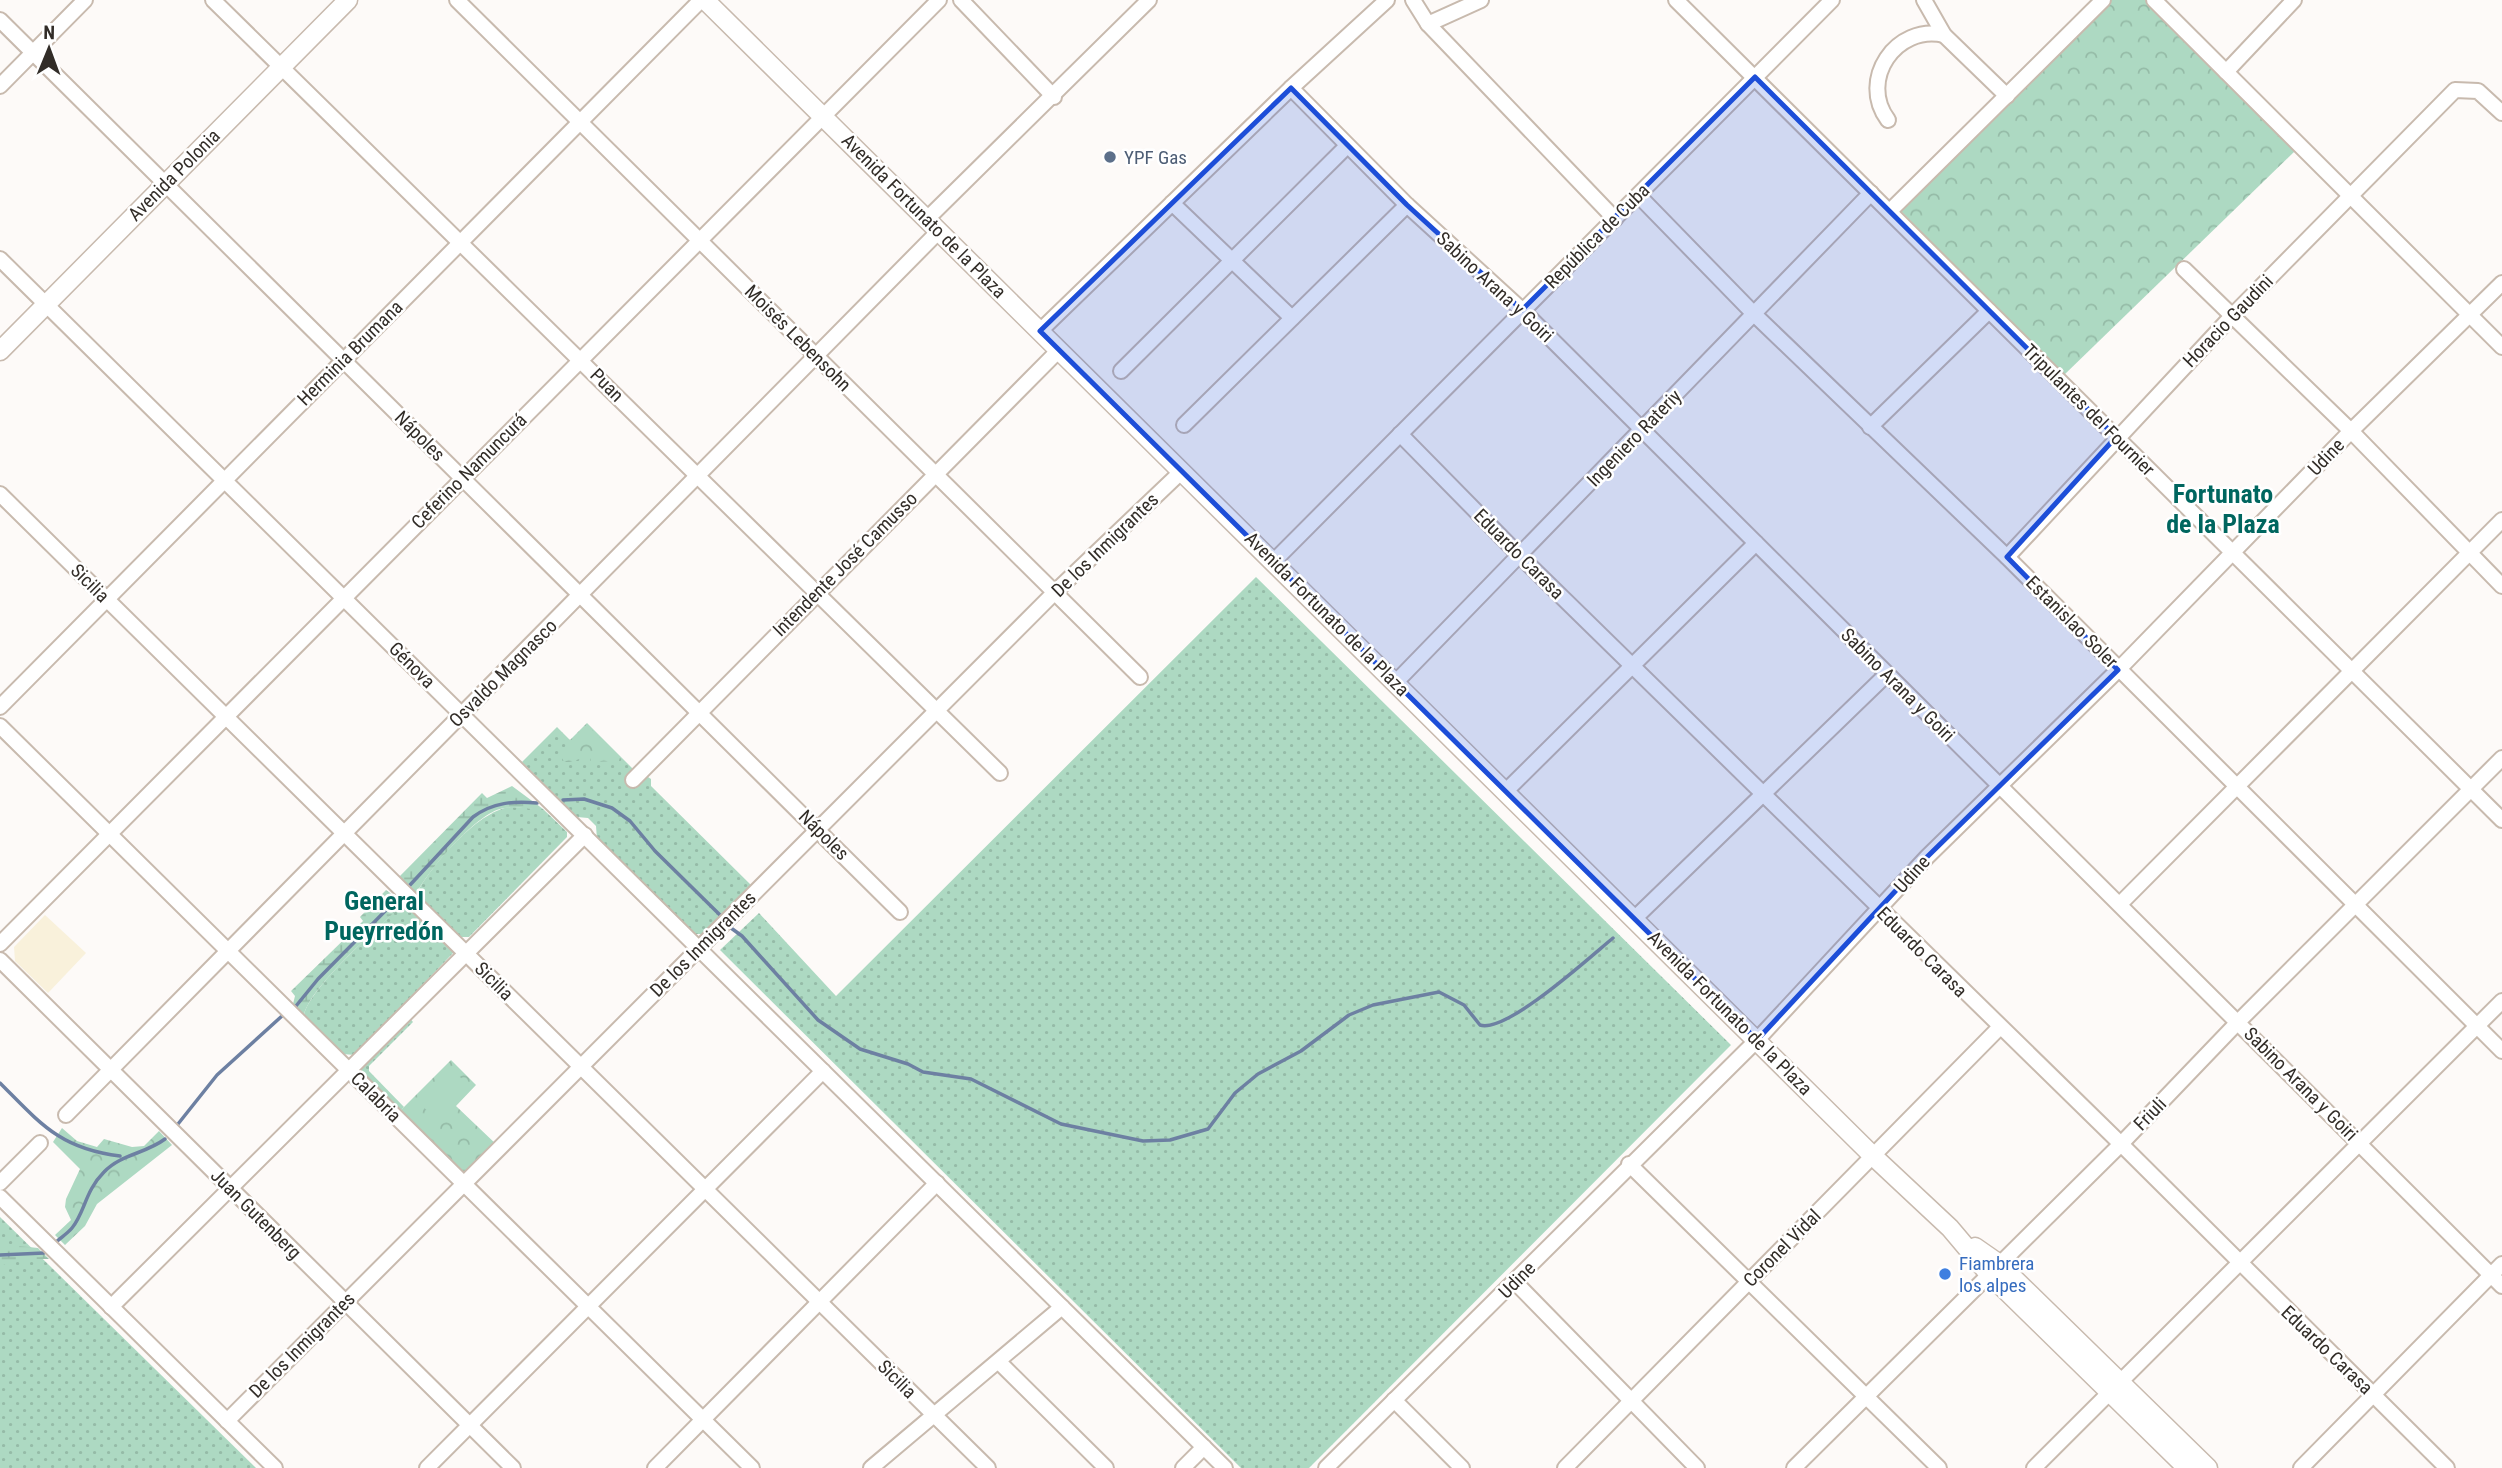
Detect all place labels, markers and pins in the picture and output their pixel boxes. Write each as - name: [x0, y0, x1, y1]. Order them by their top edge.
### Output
- place label: YPF Gas: [1124, 146, 1187, 169]
- marker: YPF Gas: [1102, 149, 1118, 165]
- place label: Fiambrera los alpes: [1959, 1252, 2034, 1297]
- marker: Fiambrera los alpes: [1937, 1266, 1953, 1282]

